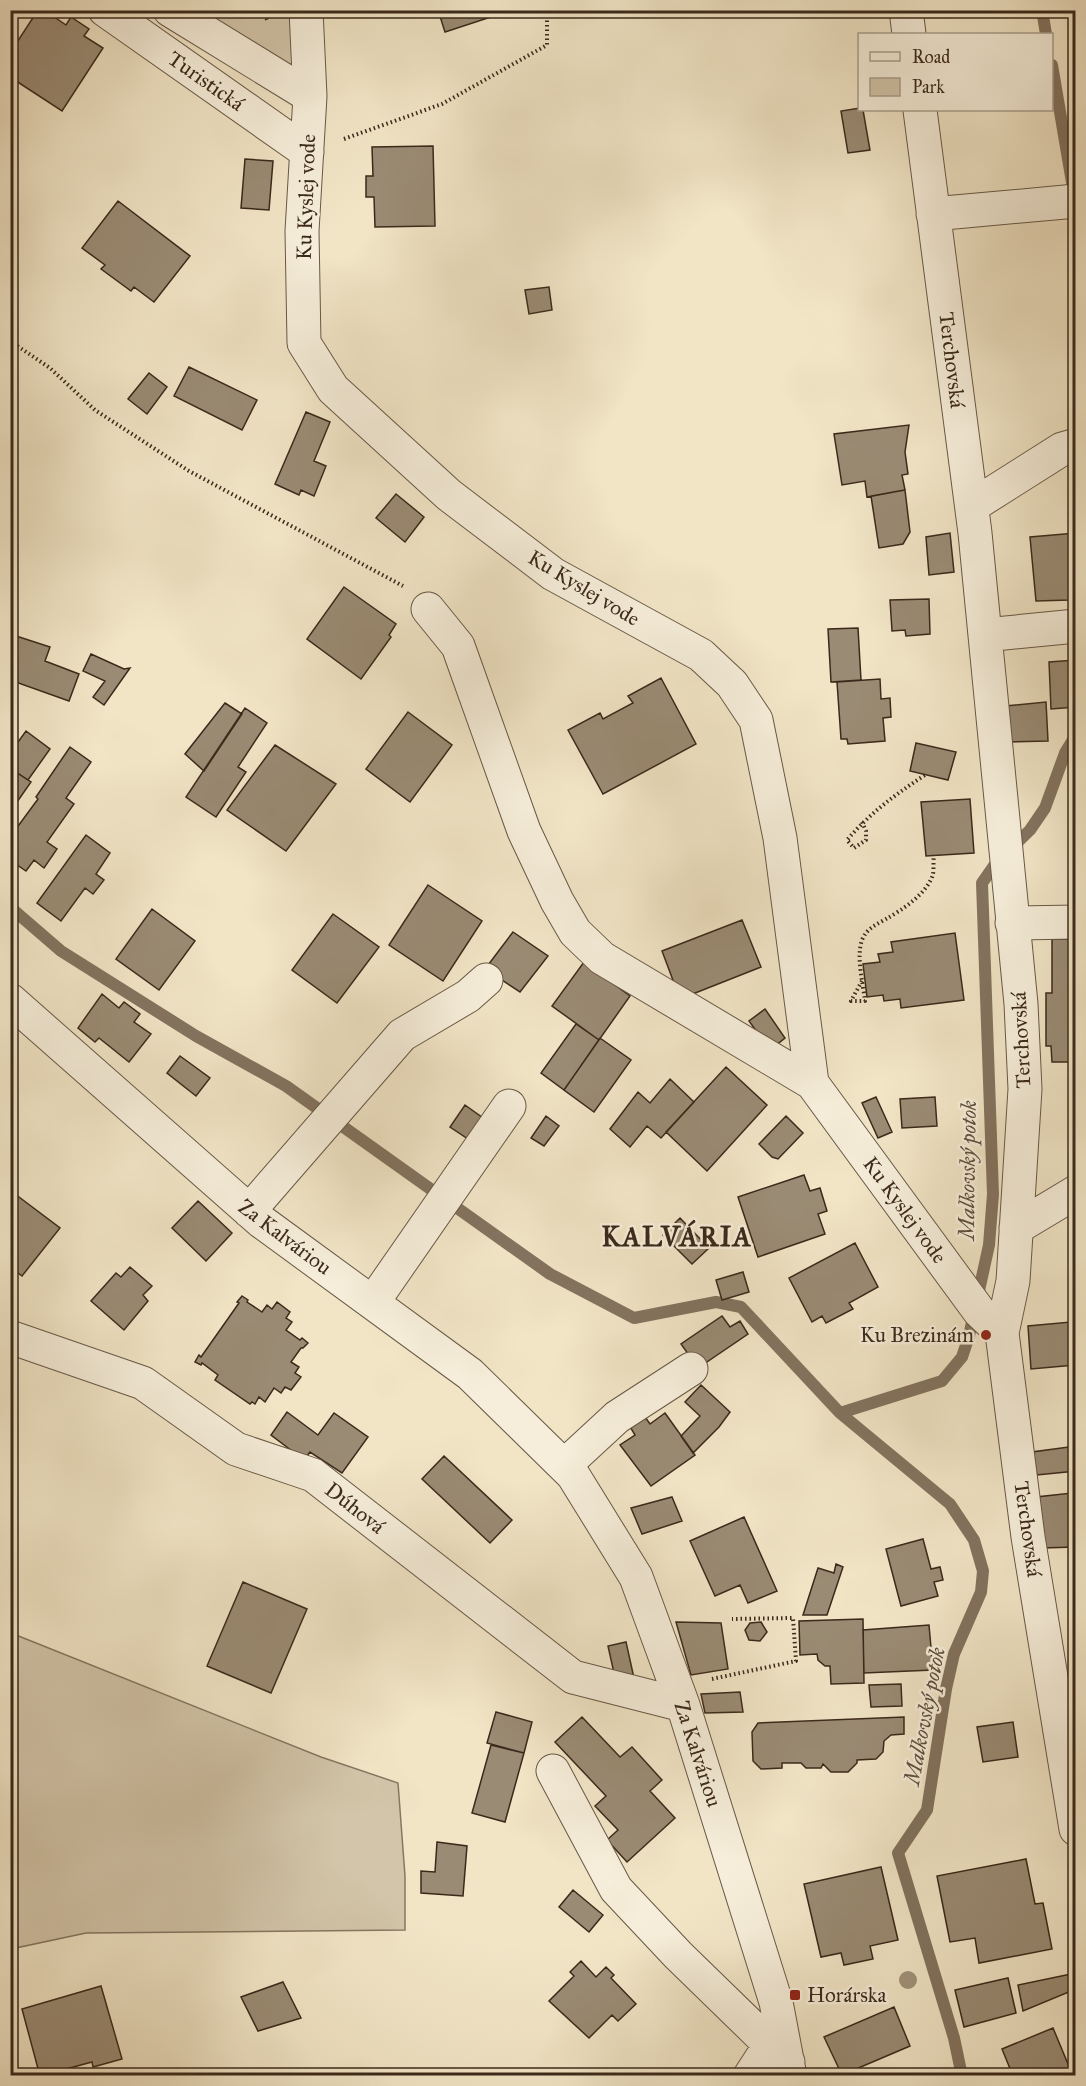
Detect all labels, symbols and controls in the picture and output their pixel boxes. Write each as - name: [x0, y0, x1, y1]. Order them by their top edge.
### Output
- legend: [858, 33, 1053, 111]
- street label: Turistická: [163, 45, 249, 117]
- text: Road: [912, 46, 950, 68]
- text: Park: [912, 76, 945, 98]
- street label: Ku Kyslej vode: [291, 133, 321, 260]
- street label: Terchovská: [933, 310, 971, 410]
- street label: Ku Kyslej vode: [523, 544, 645, 632]
- street label: Terchovská: [1005, 991, 1037, 1089]
- water label: Malkovský potok: [953, 1100, 982, 1242]
- street label: Ku Kyslej vode: [857, 1151, 953, 1269]
- street label: Za Kalváriou: [233, 1193, 337, 1281]
- district label: KALVÁRIA: [602, 1219, 752, 1253]
- place label: Ku Brezinám: [860, 1322, 974, 1348]
- marker: Ku Brezinám: [979, 1328, 993, 1342]
- street label: Dúhová: [320, 1477, 390, 1540]
- street label: Terchovská: [1008, 1479, 1048, 1579]
- water label: Malkovský potok: [898, 1645, 951, 1789]
- street label: Za Kalváriou: [669, 1698, 727, 1810]
- place label: Horárska: [807, 1982, 887, 2008]
- marker: Horárska: [788, 1988, 802, 2002]

